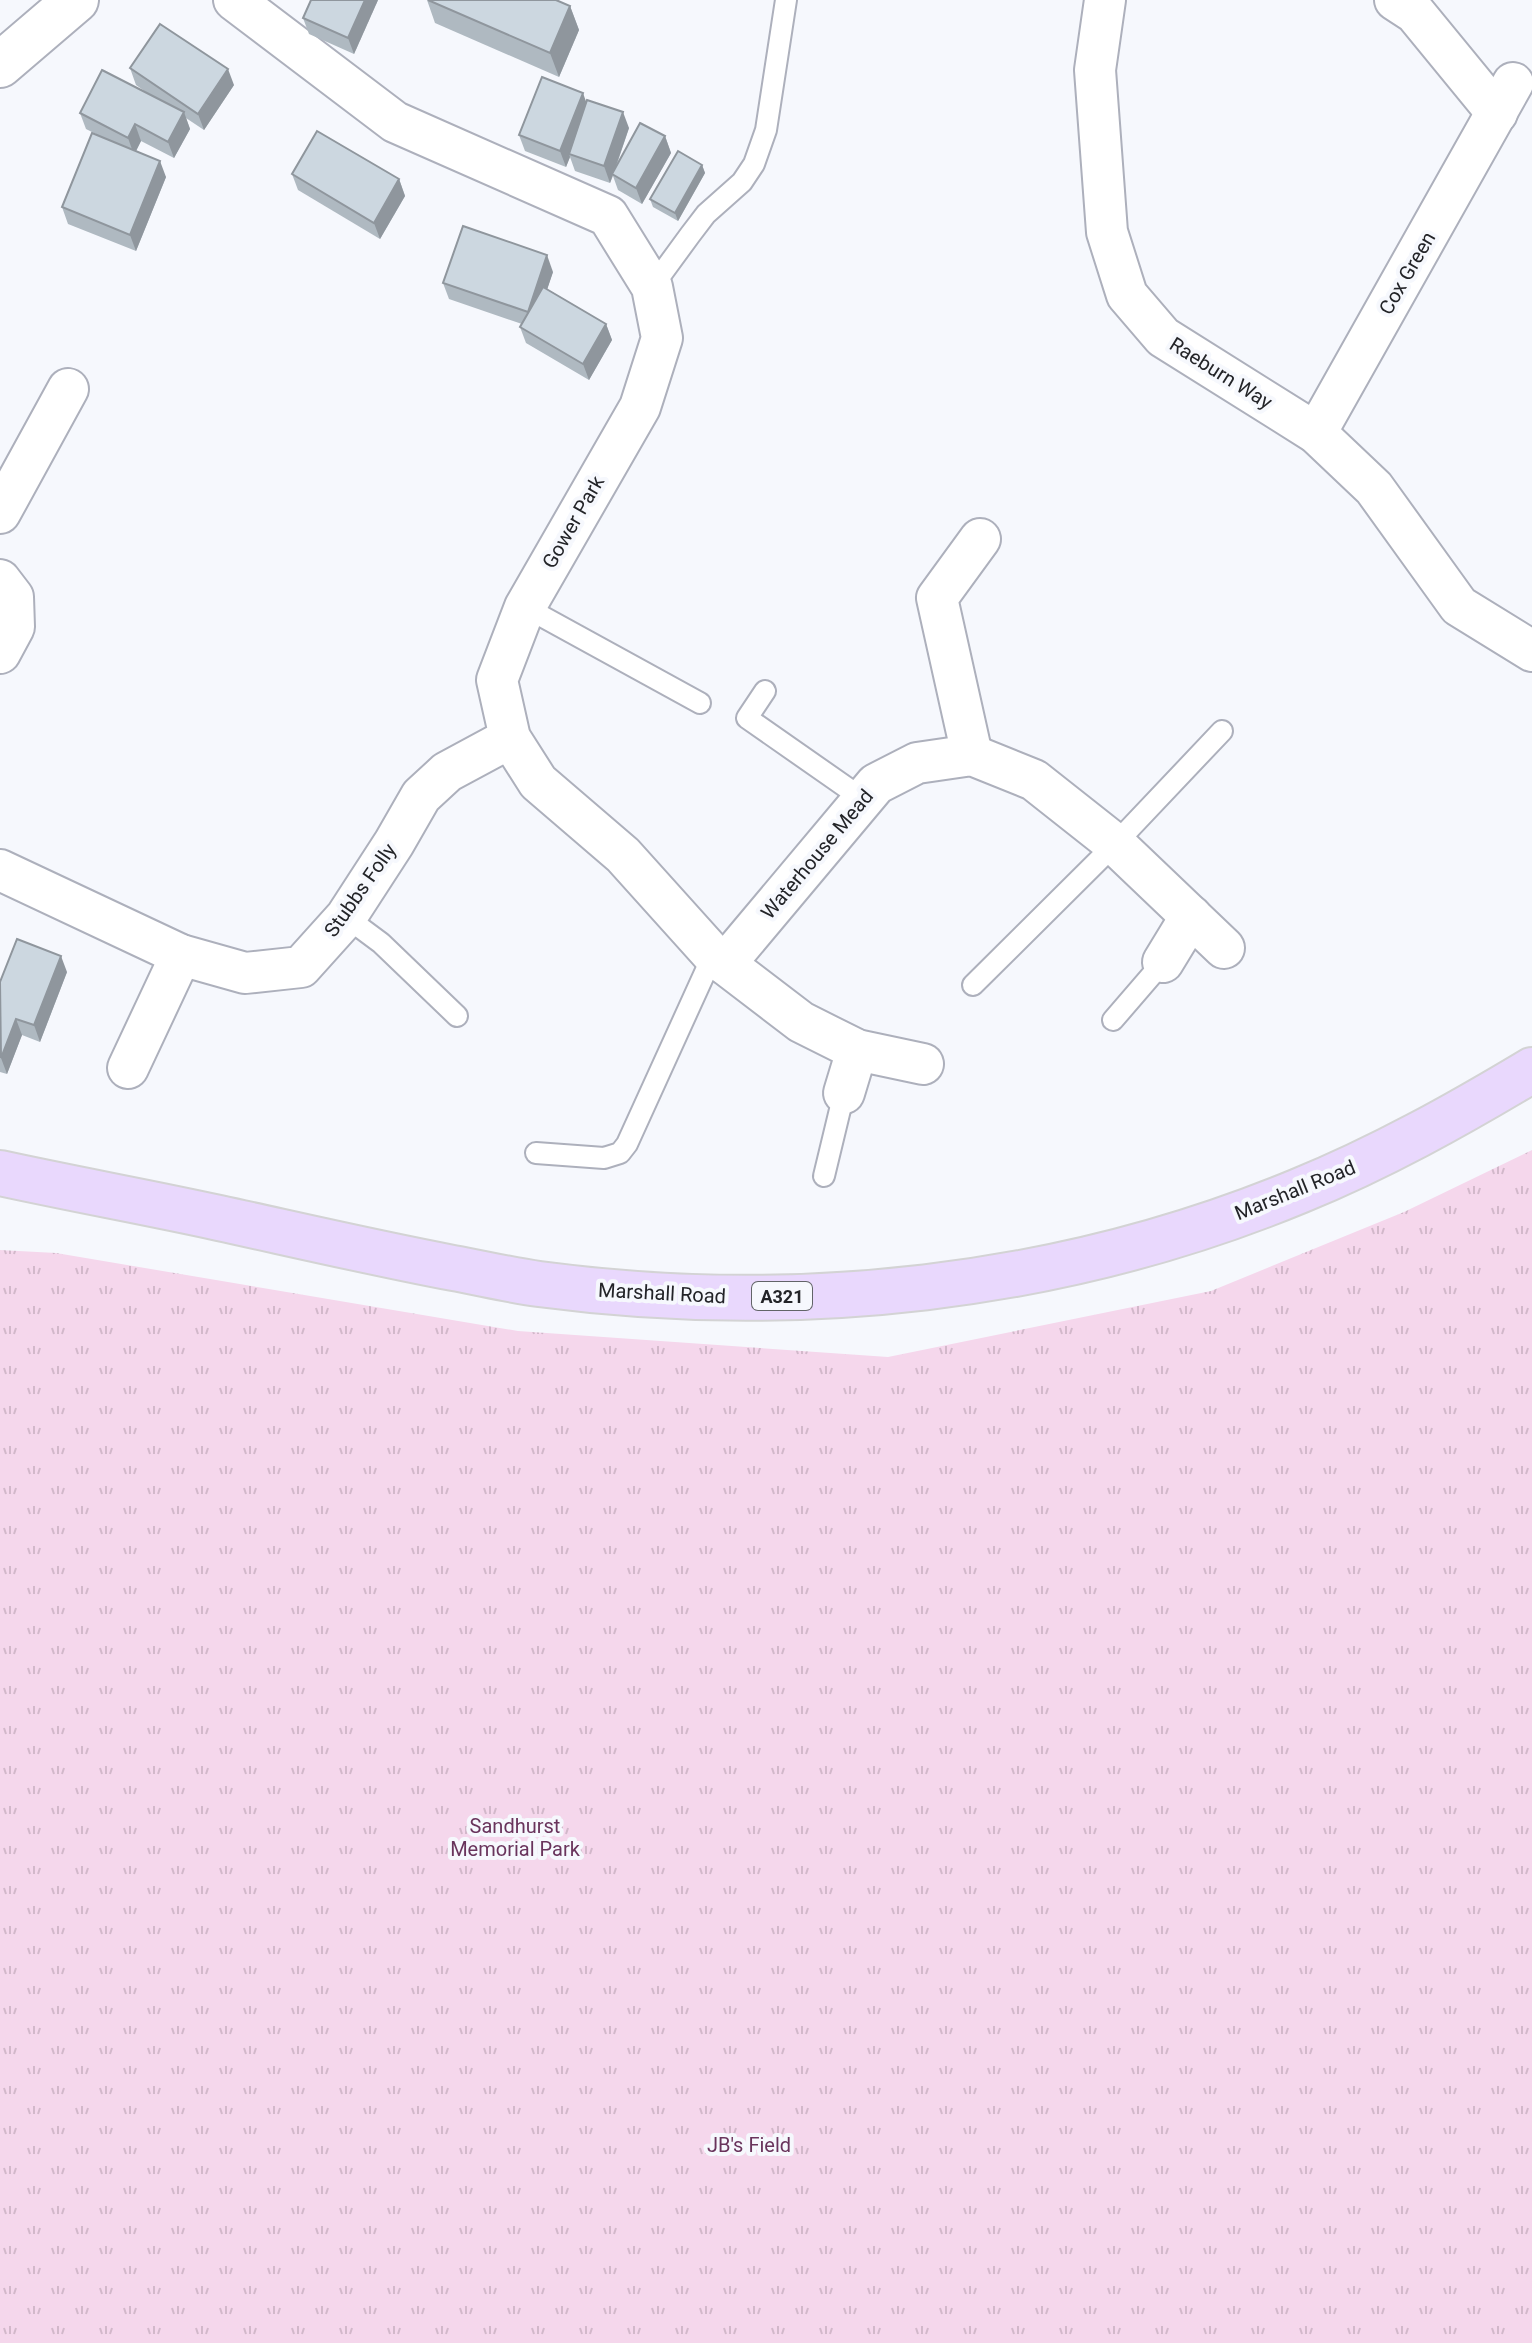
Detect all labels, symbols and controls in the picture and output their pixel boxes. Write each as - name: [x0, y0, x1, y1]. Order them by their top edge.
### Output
- street label: Cox Green: [1374, 227, 1440, 319]
- street label: Raeburn Way: [1165, 332, 1277, 414]
- street label: Gower Park: [537, 471, 609, 572]
- street label: Waterhouse Mead: [756, 784, 878, 924]
- street label: Stubbs Folly: [319, 838, 401, 941]
- street label: Marshall Road: [1231, 1155, 1359, 1225]
- street label: Marshall Road: [597, 1278, 727, 1308]
- road number: A321: [752, 1282, 812, 1310]
- park label: Sandhurst Memorial Park: [450, 1814, 581, 1861]
- park label: JB's Field: [707, 2133, 791, 2157]

